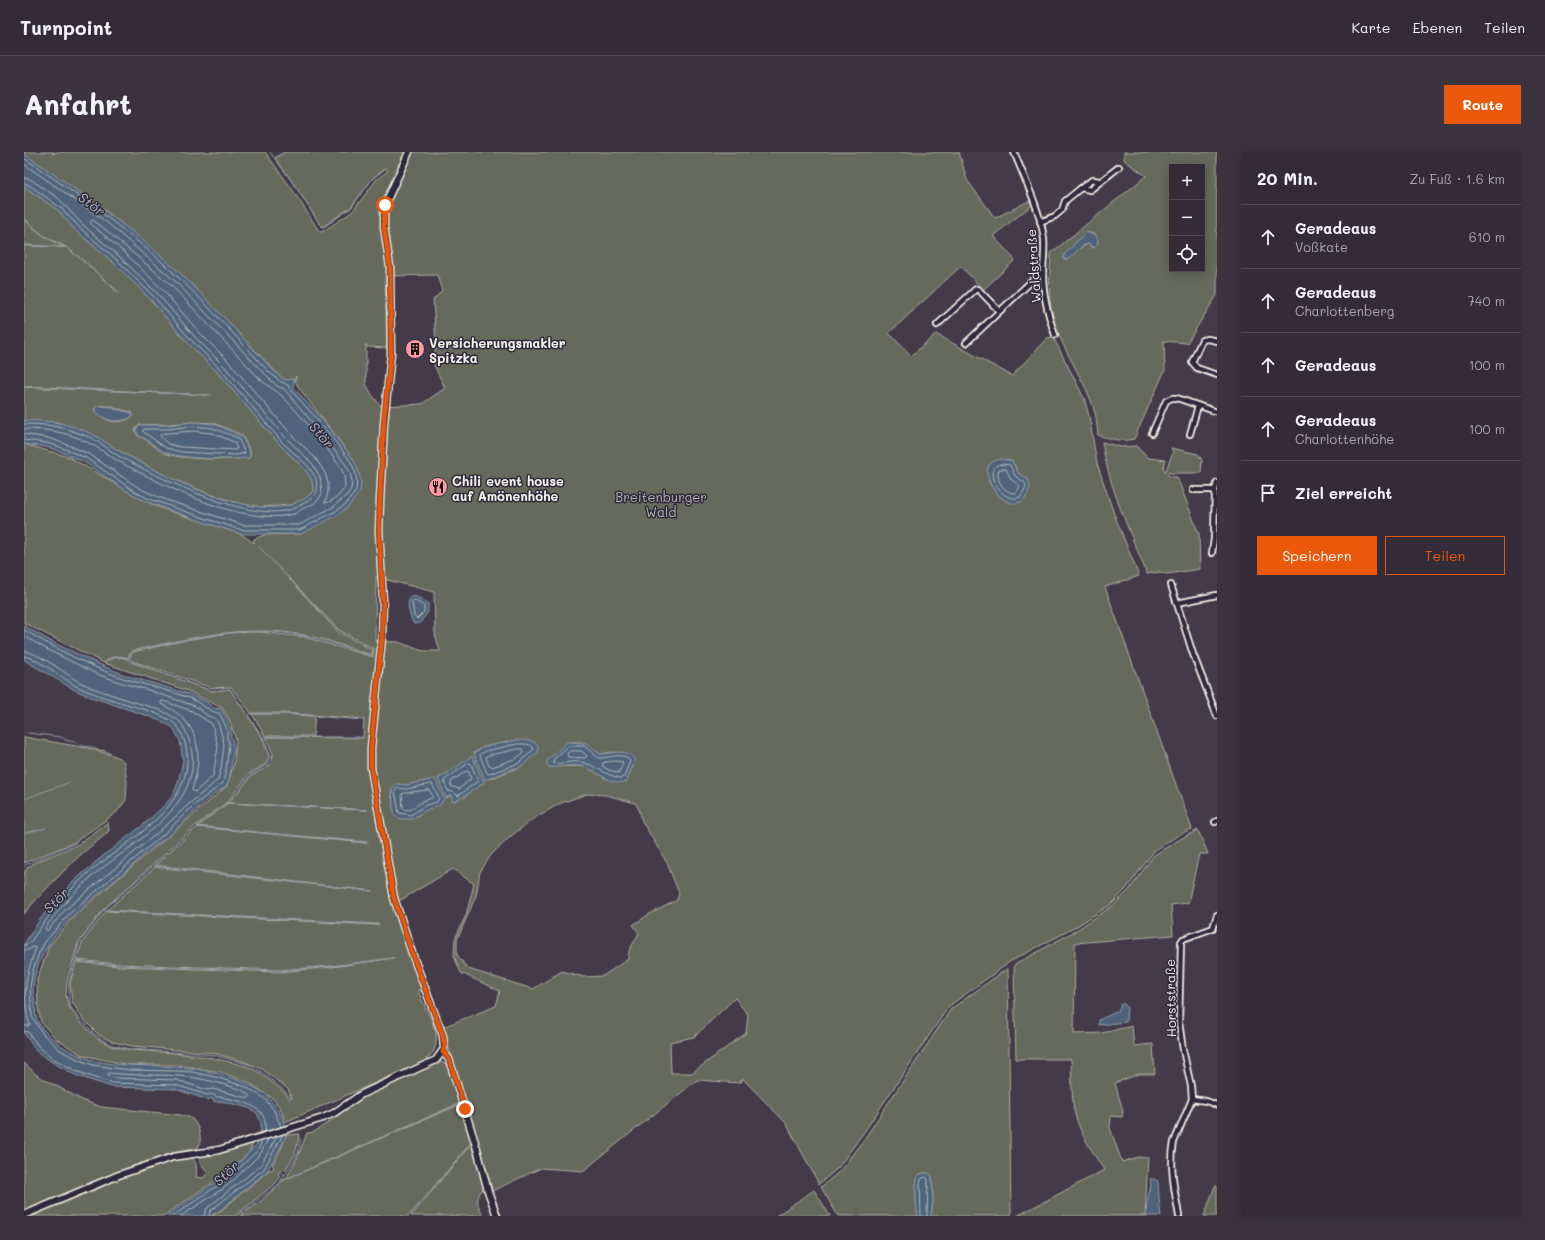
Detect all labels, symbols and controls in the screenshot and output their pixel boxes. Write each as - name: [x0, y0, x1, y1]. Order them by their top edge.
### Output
- text: Turnpoint: [20, 15, 112, 40]
- text: Karte: [1351, 18, 1391, 37]
- text: Ebenen: [1413, 18, 1462, 37]
- text: Teilen: [1484, 18, 1525, 37]
- button: Route: [1444, 85, 1521, 124]
- text: Anfahrt: [24, 86, 132, 122]
- map controls: [1169, 164, 1205, 272]
- button: +: [1169, 164, 1205, 200]
- text: 20 Min.: [1257, 167, 1318, 189]
- text: Zu Fuß · 1.6 km: [1409, 170, 1505, 187]
- water label: Stör: [75, 188, 109, 220]
- route start: [376, 196, 394, 214]
- button: −: [1169, 200, 1205, 236]
- text: Geradeaus: [1295, 218, 1376, 238]
- icon: ahead: [1257, 226, 1279, 248]
- text: 610 m: [1469, 228, 1505, 245]
- street label: Waldstraße: [1022, 229, 1044, 303]
- button: locate: [1169, 236, 1205, 272]
- text: Voßkate: [1295, 238, 1348, 255]
- text: Geradeaus: [1295, 282, 1376, 302]
- icon: ahead: [1257, 290, 1279, 312]
- text: 740 m: [1468, 292, 1505, 309]
- text: Charlottenberg: [1295, 302, 1394, 319]
- place label: Versicherungsmakler Spitzka: [429, 334, 566, 366]
- building icon: Versicherungsmakler Spitzka: [404, 338, 426, 360]
- icon: ahead: [1257, 354, 1279, 376]
- text: Geradeaus: [1295, 355, 1376, 375]
- text: 100 m: [1469, 356, 1505, 373]
- text: Geradeaus: [1295, 410, 1376, 430]
- water label: Stör: [305, 418, 339, 452]
- icon: ahead: [1257, 418, 1279, 440]
- text: 100 m: [1469, 420, 1505, 437]
- text: Charlottenhöhe: [1295, 430, 1394, 447]
- place label: Chili event house auf Amönenhöhe: [452, 472, 564, 504]
- restaurant icon: Chili event house auf Amönenhöhe: [427, 476, 449, 498]
- icon: arrive: [1257, 482, 1279, 504]
- text: Ziel erreicht: [1295, 483, 1392, 503]
- park label: Breitenburger Wald: [615, 488, 707, 520]
- button: Speichern: [1257, 536, 1377, 575]
- button: Teilen: [1385, 536, 1505, 575]
- water label: Stör: [39, 883, 73, 917]
- street label: Horststraße: [1161, 959, 1179, 1037]
- route end: [456, 1100, 474, 1118]
- water label: Stör: [209, 1156, 243, 1190]

